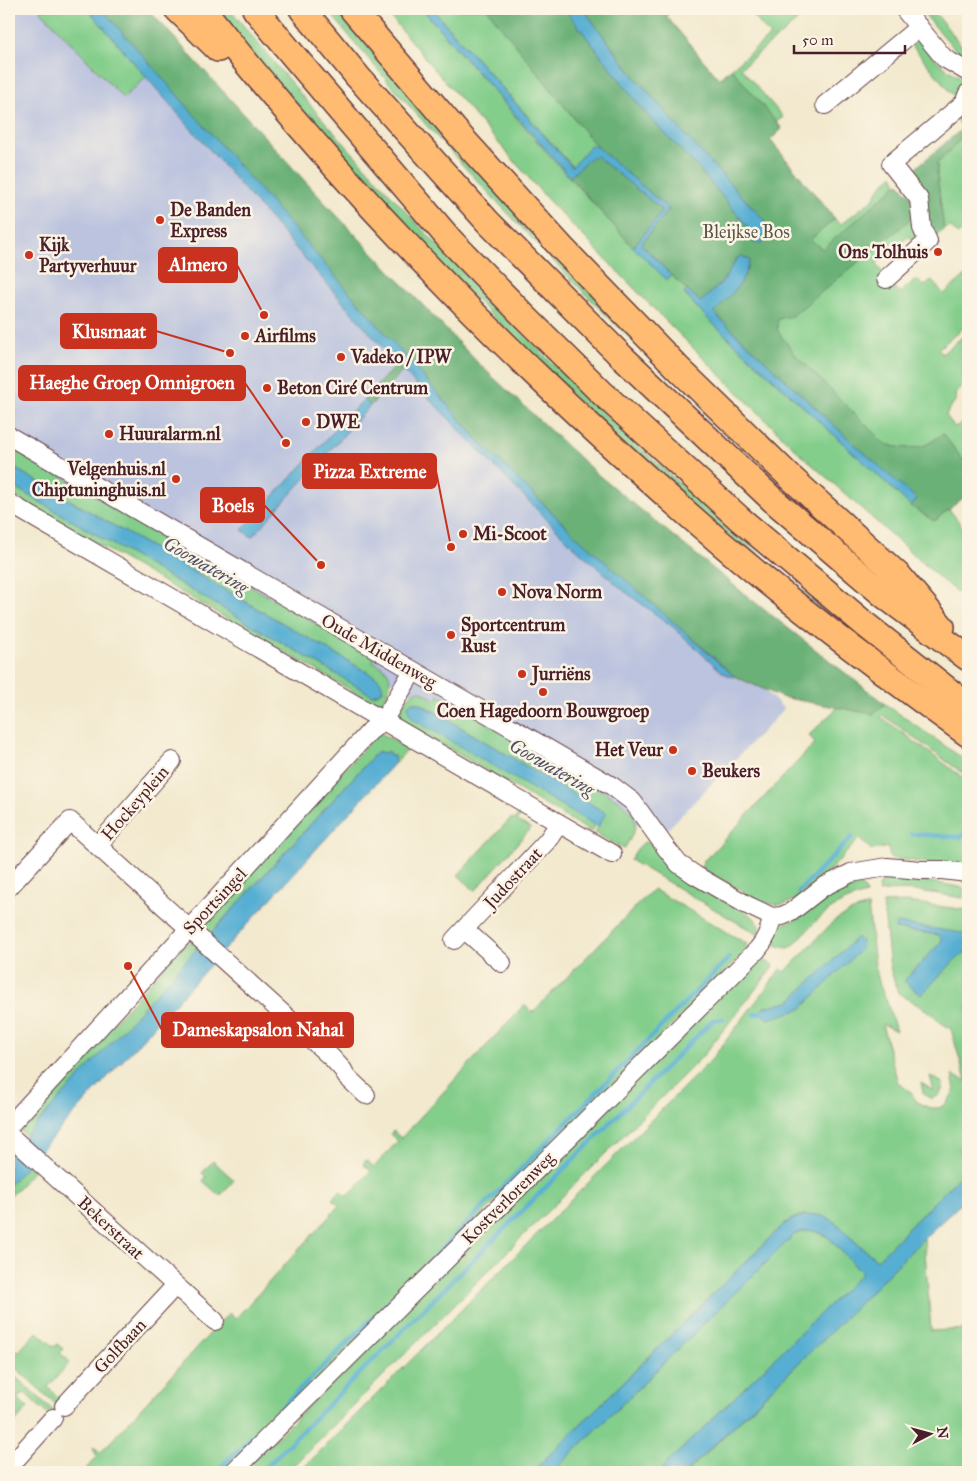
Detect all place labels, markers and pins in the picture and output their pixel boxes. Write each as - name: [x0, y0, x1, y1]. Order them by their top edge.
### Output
- place label: De Banden Express: [170, 199, 251, 243]
- marker: De Banden Express: [154, 214, 166, 226]
- place label: Kijk Partyverhuur: [39, 234, 138, 278]
- place label: Ons Tolhuis: [838, 241, 928, 263]
- marker: Ons Tolhuis: [932, 246, 944, 258]
- callout: Almero: [159, 248, 237, 282]
- marker: Kijk Partyverhuur: [23, 249, 35, 261]
- callout: Klusmaat: [61, 314, 156, 348]
- place label: Airfilms: [254, 325, 316, 347]
- marker: Airfilms: [239, 330, 251, 342]
- place label: Vadeko / IPW: [350, 346, 452, 368]
- marker: Vadeko / IPW: [335, 351, 347, 363]
- callout: Haeghe Groep Omnigroen: [19, 366, 245, 400]
- place label: Beton Ciré Centrum: [277, 377, 429, 399]
- marker: Beton Ciré Centrum: [261, 382, 273, 394]
- place label: DWE: [316, 411, 360, 433]
- marker: DWE: [300, 416, 312, 428]
- place label: Huuralarm.nl: [119, 423, 222, 445]
- marker: Huuralarm.nl: [103, 428, 115, 440]
- callout: Pizza Extreme: [303, 454, 436, 488]
- place label: Velgenhuis.nl Chiptuninghuis.nl: [32, 458, 167, 502]
- marker: Velgenhuis.nl Chiptuninghuis.nl: [170, 473, 182, 485]
- callout: Boels: [201, 488, 264, 522]
- place label: Mi-Scoot: [473, 523, 547, 545]
- marker: Mi-Scoot: [457, 528, 469, 540]
- place label: Nova Norm: [512, 581, 603, 603]
- marker: Nova Norm: [496, 586, 508, 598]
- place label: Sportcentrum Rust: [461, 614, 566, 657]
- marker: Sportcentrum Rust: [445, 629, 457, 641]
- place label: Jurriëns: [530, 663, 591, 686]
- marker: Jurriëns: [516, 668, 528, 680]
- marker: Coen Hagedoorn Bouwgroep: [537, 686, 549, 698]
- place label: Coen Hagedoorn Bouwgroep: [437, 700, 649, 723]
- place label: Het Veur: [595, 739, 664, 761]
- marker: Het Veur: [667, 744, 679, 756]
- place label: Beukers: [702, 760, 760, 782]
- marker: Beukers: [686, 765, 698, 777]
- callout: Dameskapsalon Nahal: [162, 1013, 353, 1047]

